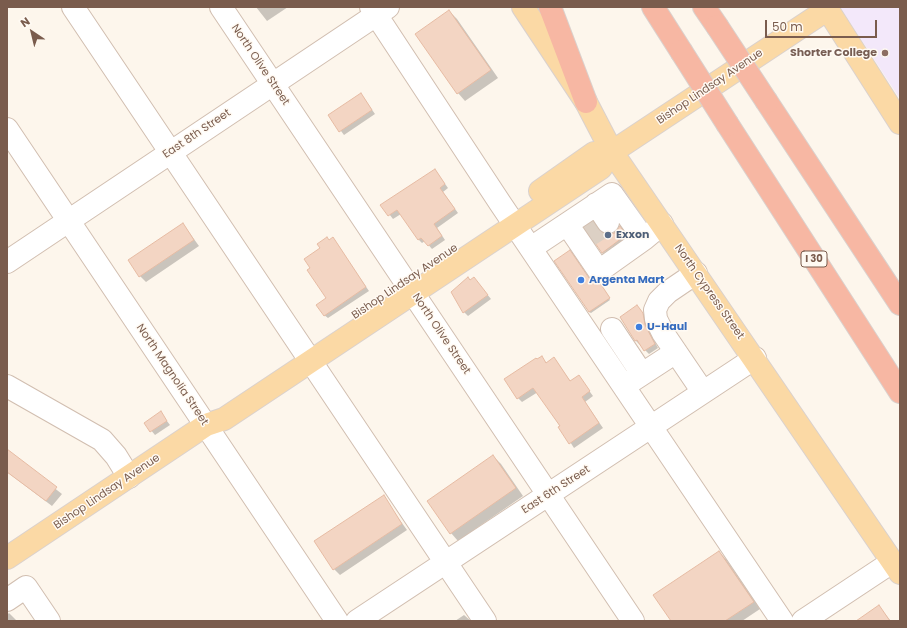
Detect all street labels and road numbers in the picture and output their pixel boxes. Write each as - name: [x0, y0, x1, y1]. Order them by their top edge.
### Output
- street label: North Olive Street: [228, 22, 292, 108]
- street label: Bishop Lindsay Avenue: [654, 47, 766, 127]
- street label: East 8th Street: [161, 106, 233, 162]
- street label: Bishop Lindsay Avenue: [349, 242, 461, 322]
- street label: North Cypress Street: [671, 242, 747, 342]
- road number: I 30: [801, 251, 827, 267]
- street label: North Olive Street: [409, 291, 473, 377]
- street label: North Magnolia Street: [133, 322, 211, 428]
- street label: Bishop Lindsay Avenue: [51, 452, 163, 532]
- street label: East 6th Street: [519, 463, 593, 517]

